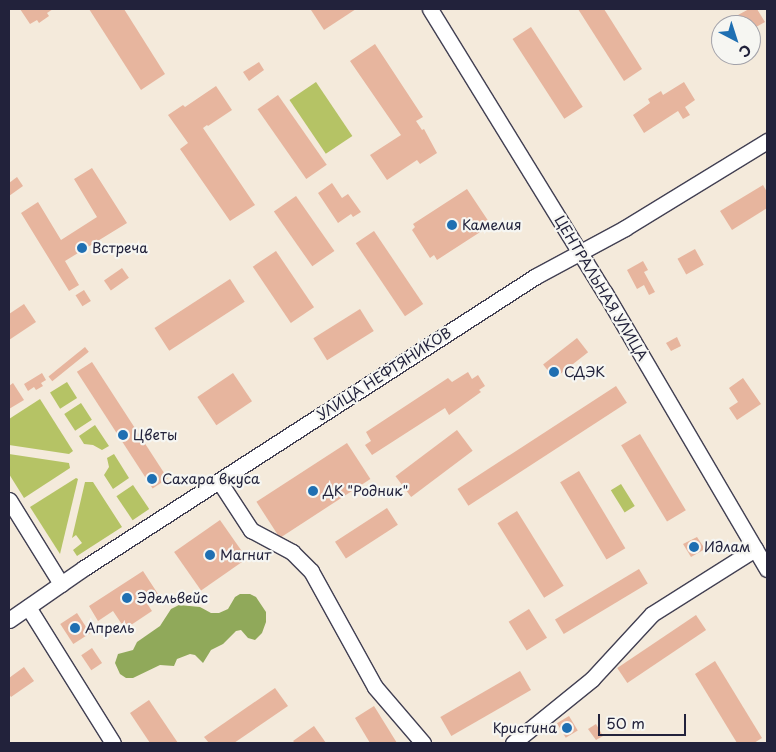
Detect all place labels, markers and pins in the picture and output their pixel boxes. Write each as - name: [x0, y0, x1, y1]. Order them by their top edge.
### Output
- place label: Камелия: [462, 217, 521, 233]
- marker: Камелия: [446, 219, 458, 231]
- place label: Встреча: [92, 240, 148, 256]
- marker: Встреча: [76, 242, 88, 254]
- place label: СДЭК: [564, 364, 605, 380]
- marker: СДЭК: [548, 366, 560, 378]
- place label: Цветы: [133, 427, 177, 443]
- marker: Цветы: [117, 429, 129, 441]
- place label: Сахара вкуса: [162, 471, 260, 487]
- marker: Сахара вкуса: [146, 473, 158, 485]
- place label: ДК "Родник": [323, 483, 409, 499]
- marker: ДК "Родник": [307, 485, 319, 497]
- place label: Идлам: [704, 539, 751, 555]
- marker: Идлам: [688, 541, 700, 553]
- place label: Магнит: [220, 547, 271, 563]
- marker: Магнит: [204, 549, 216, 561]
- place label: Эдельвейс: [137, 590, 208, 606]
- marker: Эдельвейс: [121, 592, 133, 604]
- place label: Апрель: [85, 620, 134, 636]
- marker: Апрель: [69, 622, 81, 634]
- place label: Кристина: [493, 720, 557, 736]
- marker: Кристина: [561, 722, 573, 734]

